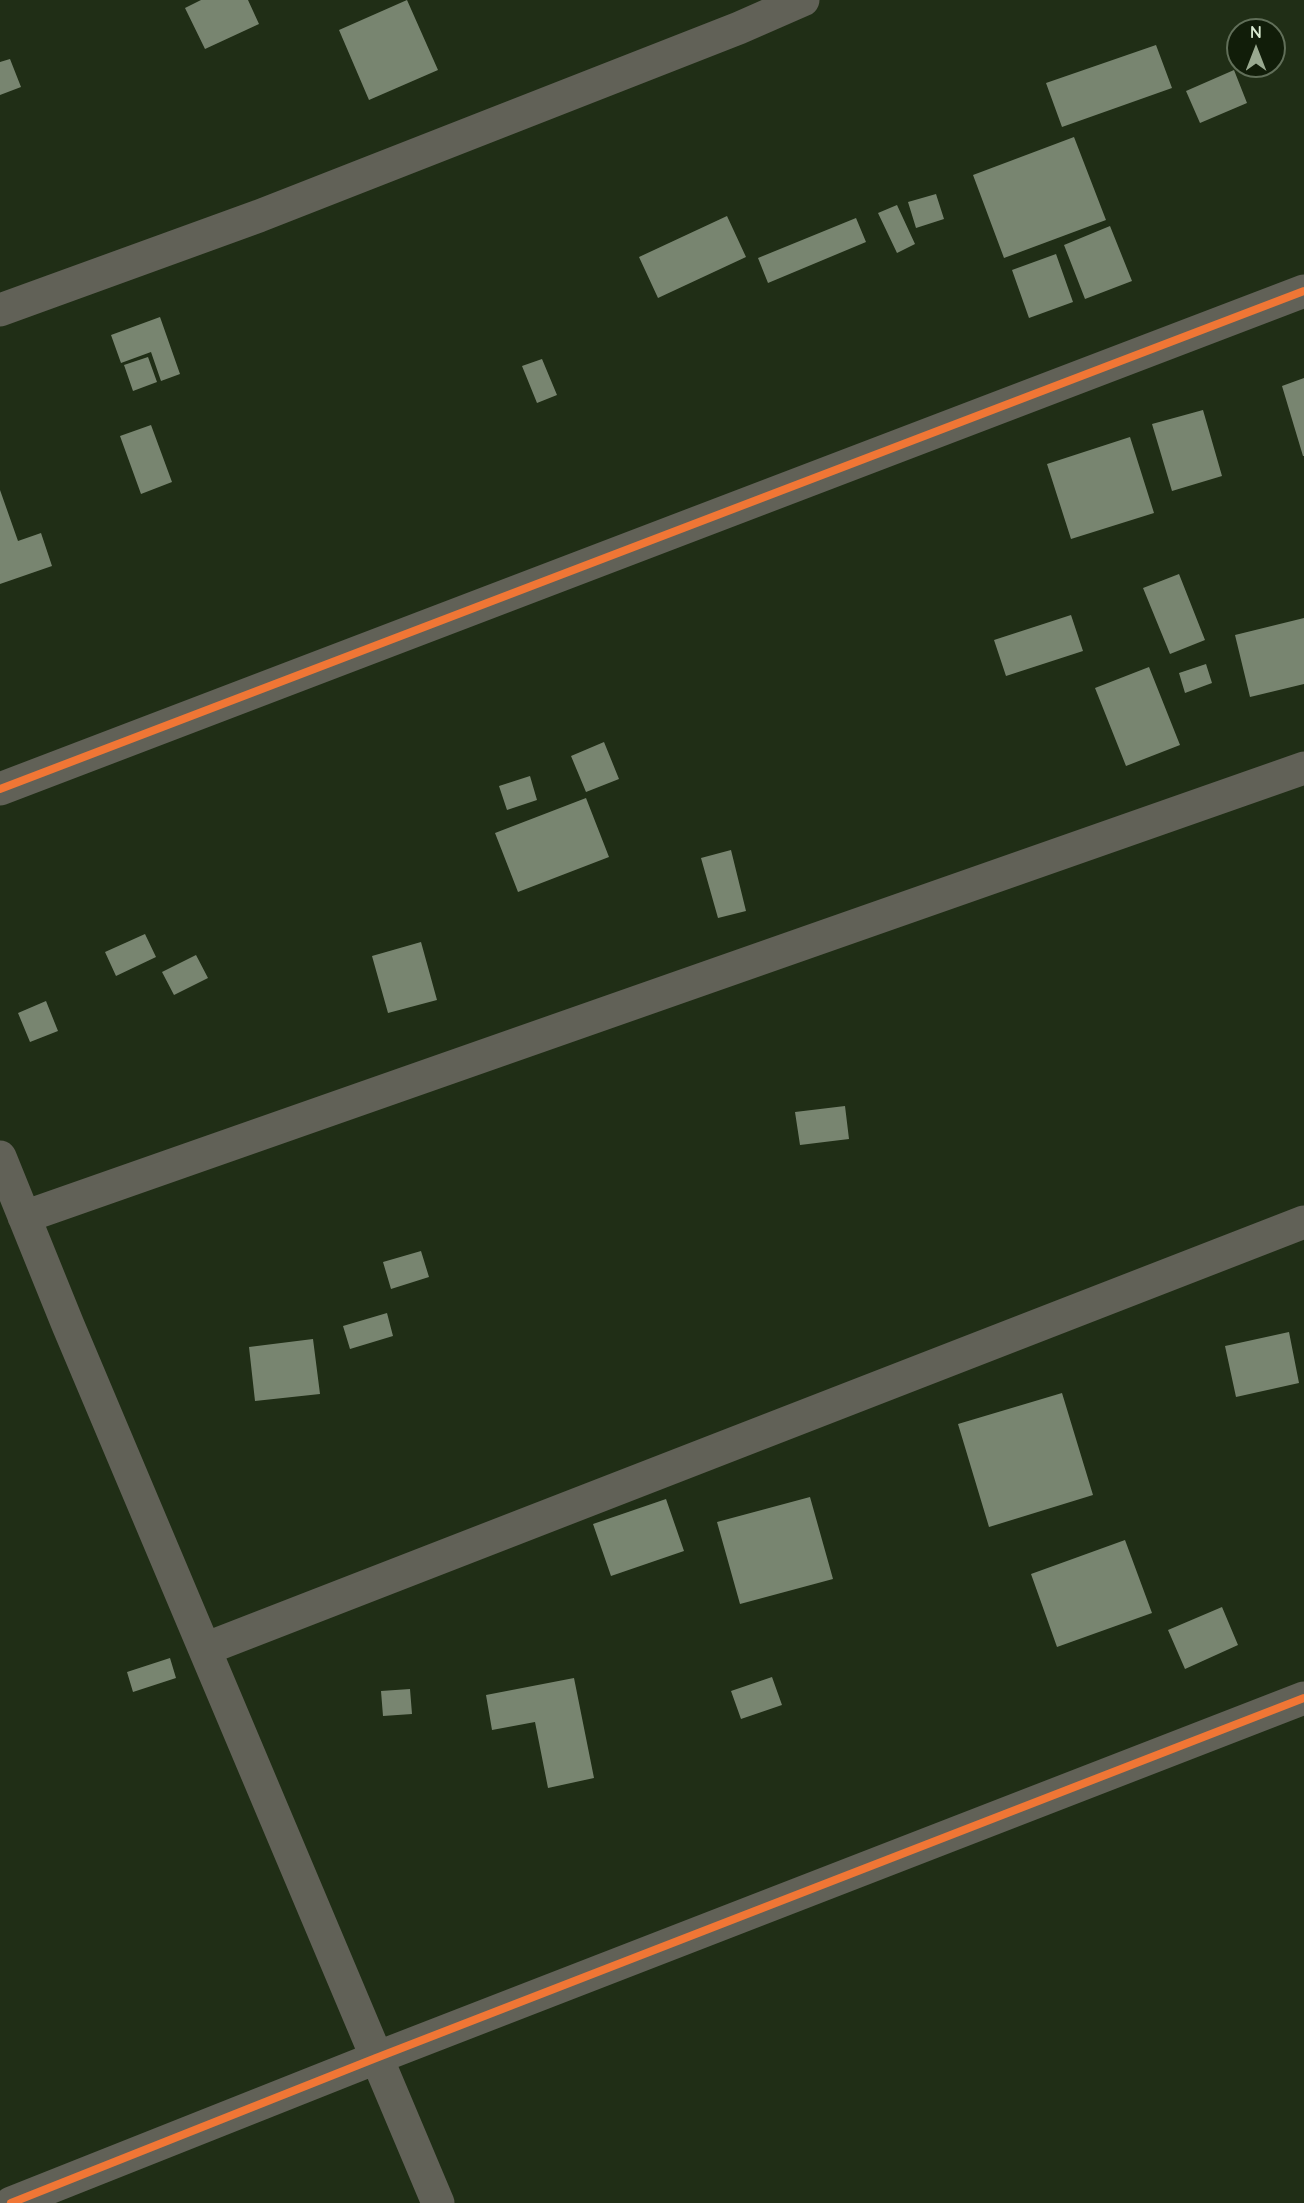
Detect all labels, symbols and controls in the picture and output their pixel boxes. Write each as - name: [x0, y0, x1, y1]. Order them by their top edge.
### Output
- north arrow: [1226, 18, 1286, 78]
- text: N: [1250, 22, 1262, 42]

